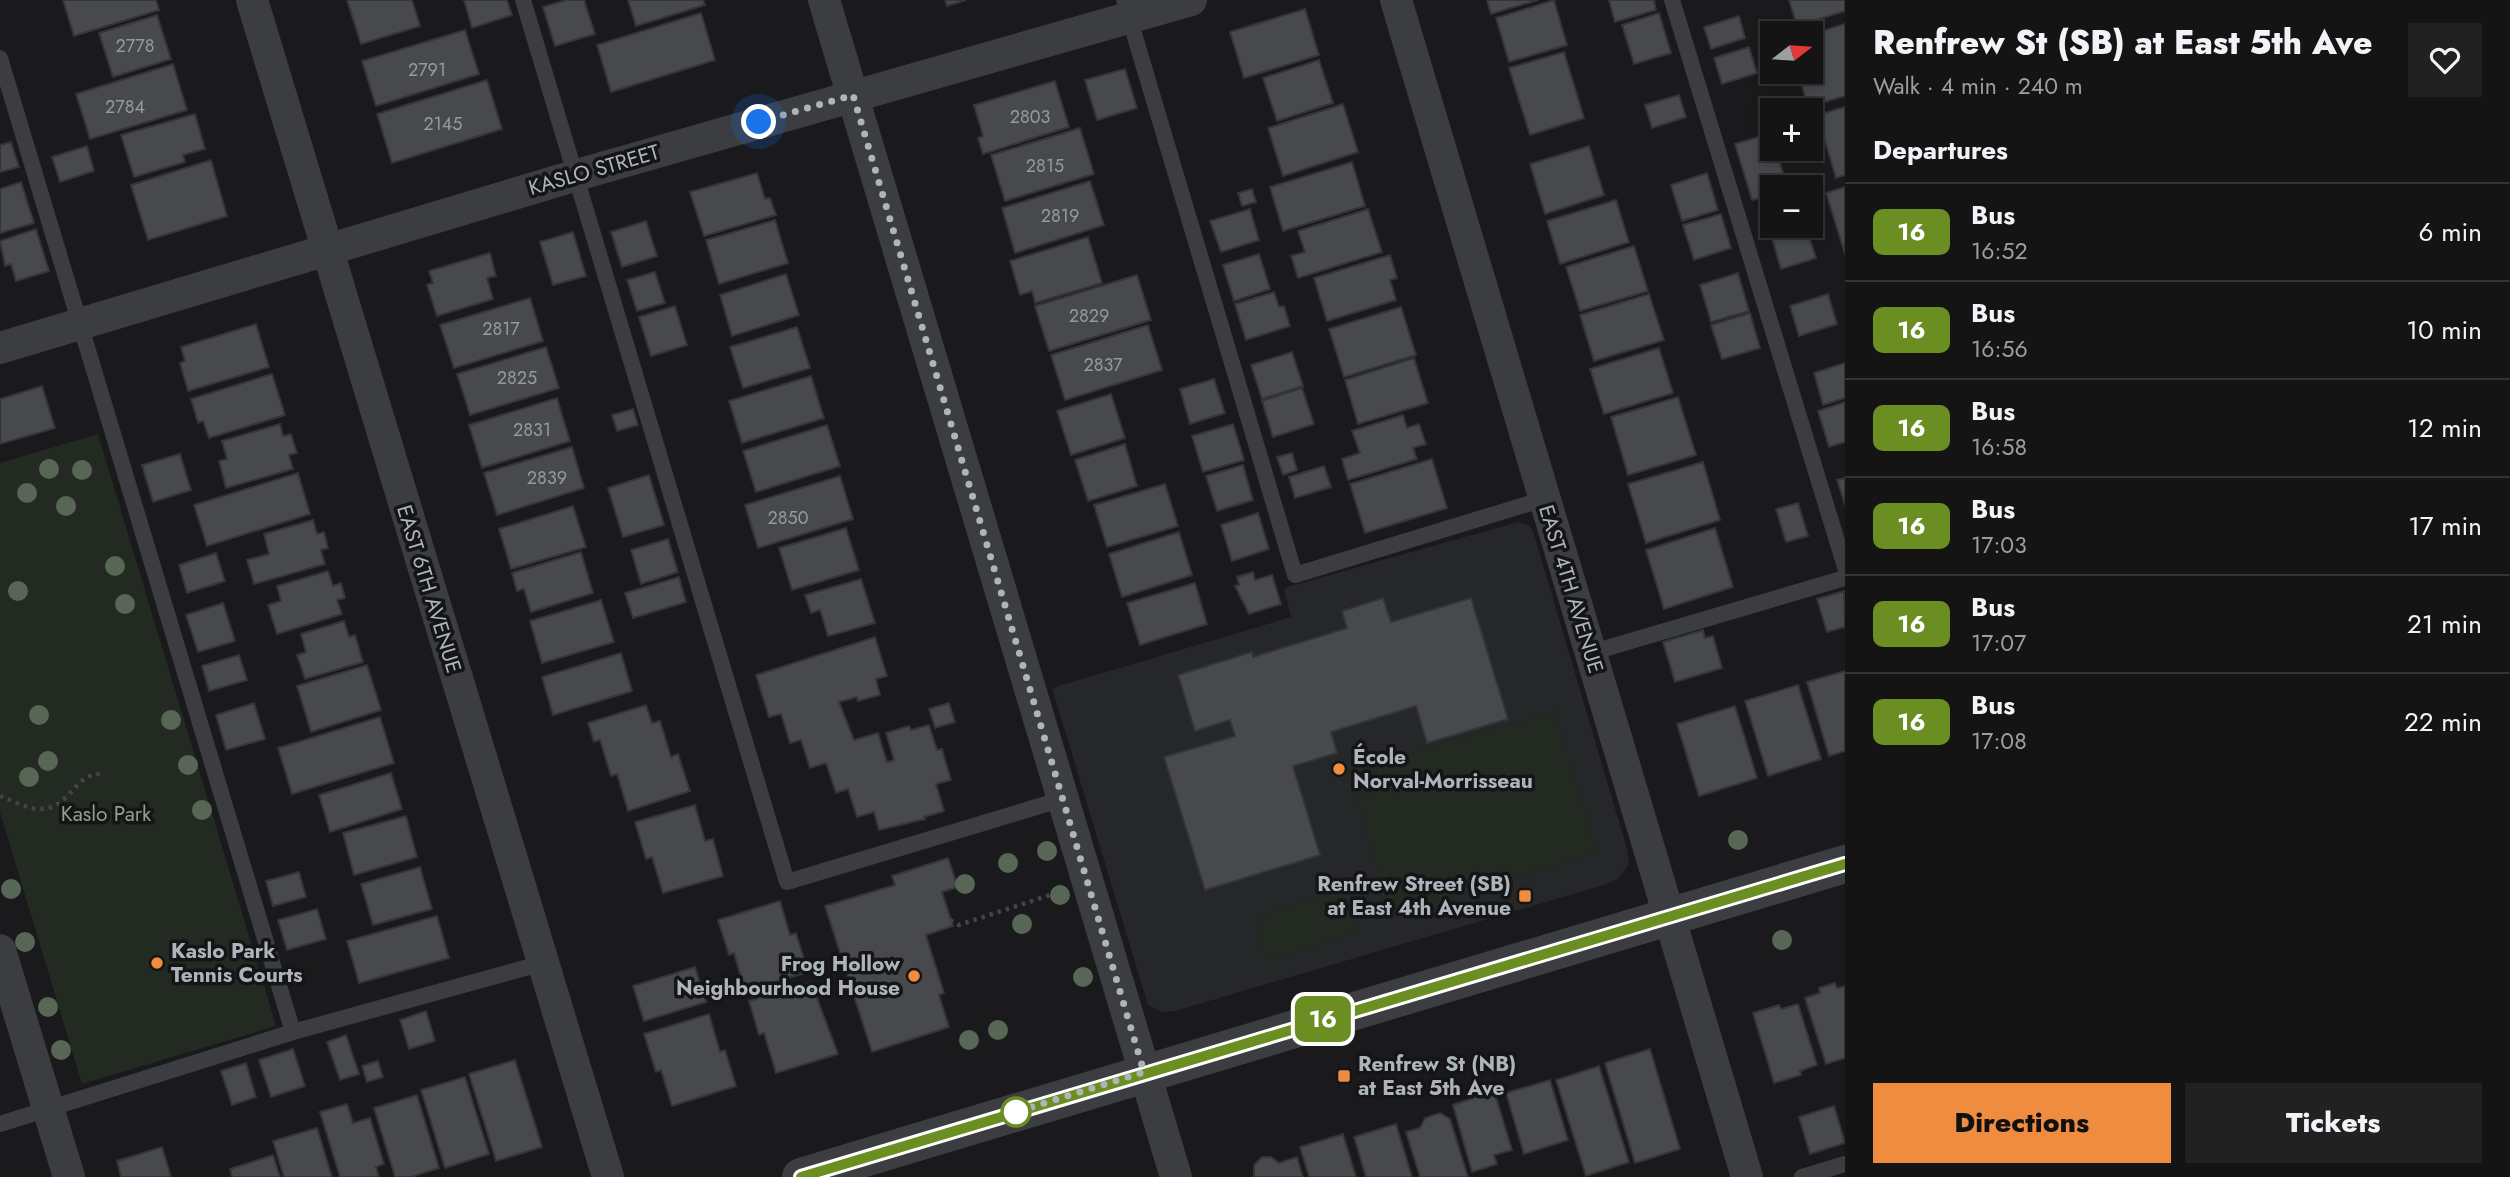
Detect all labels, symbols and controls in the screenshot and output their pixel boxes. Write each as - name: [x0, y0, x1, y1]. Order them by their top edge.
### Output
- text: Renfrew St (SB) at East 5th Ave: [1873, 19, 2373, 66]
- north arrow: [1760, 21, 1824, 84]
- map controls: [1760, 21, 1823, 238]
- button: heart: [2408, 23, 2482, 97]
- house number: 2778: [116, 33, 154, 59]
- house number: 2791: [408, 57, 446, 83]
- text: Walk · 4 min · 240 m: [1873, 69, 2083, 103]
- house number: 2784: [105, 94, 145, 120]
- button: +: [1760, 98, 1823, 161]
- your location: [741, 104, 776, 139]
- house number: 2803: [1010, 104, 1051, 130]
- house number: 2145: [424, 111, 463, 137]
- text: Departures: [1873, 131, 2008, 169]
- street label: KASLO STREET: [525, 137, 663, 203]
- house number: 2815: [1026, 153, 1064, 179]
- button: −: [1760, 175, 1823, 238]
- text: Bus: [1971, 196, 2015, 234]
- house number: 2819: [1041, 203, 1079, 229]
- text: 6 min: [2419, 213, 2482, 251]
- text: 16: [1897, 214, 1926, 249]
- text: 16:52: [1971, 234, 2028, 268]
- text: Bus: [1971, 294, 2015, 332]
- house number: 2829: [1069, 303, 1109, 329]
- text: 10 min: [2406, 311, 2482, 349]
- text: 16: [1897, 312, 1926, 347]
- house number: 2817: [482, 316, 520, 342]
- text: 16:56: [1971, 332, 2028, 366]
- house number: 2837: [1083, 352, 1123, 378]
- house number: 2825: [497, 365, 537, 391]
- text: Bus: [1971, 392, 2015, 430]
- text: 12 min: [2407, 409, 2482, 447]
- text: 16: [1897, 410, 1926, 445]
- house number: 2831: [513, 417, 551, 443]
- text: 16:58: [1971, 430, 2027, 464]
- house number: 2839: [527, 465, 567, 491]
- text: Bus: [1971, 490, 2015, 528]
- street label: EAST 6TH AVENUE: [389, 501, 469, 677]
- street label: EAST 4TH AVENUE: [1531, 501, 1611, 677]
- house number: 2850: [767, 505, 809, 531]
- text: 17 min: [2408, 507, 2482, 545]
- text: 16: [1897, 508, 1926, 543]
- text: 17:03: [1971, 528, 2027, 562]
- text: Bus: [1971, 588, 2015, 626]
- text: 21 min: [2407, 605, 2482, 643]
- text: 16: [1897, 606, 1926, 641]
- text: 17:07: [1971, 626, 2026, 660]
- text: Bus: [1971, 686, 2015, 724]
- text: 22 min: [2404, 703, 2482, 741]
- text: 16: [1897, 704, 1926, 739]
- text: 17:08: [1971, 724, 2027, 758]
- place label: École Norval-Morrisseau: [1353, 742, 1533, 796]
- marker: École Norval-Morrisseau: [1331, 761, 1347, 777]
- park label: Kaslo Park: [61, 799, 152, 829]
- place label: Renfrew Street (SB) at East 4th Avenue: [1317, 869, 1511, 923]
- marker: Renfrew Street (SB) at East 4th Avenue: [1517, 888, 1533, 904]
- place label: Kaslo Park Tennis Courts: [171, 936, 303, 990]
- place label: Frog Hollow Neighbourhood House: [676, 949, 901, 1003]
- marker: Kaslo Park Tennis Courts: [149, 955, 165, 971]
- marker: Frog Hollow Neighbourhood House: [906, 968, 922, 984]
- line badge: 16: [1292, 996, 1354, 1042]
- text: 16: [1309, 1001, 1337, 1036]
- place label: Renfrew St (NB) at East 5th Ave: [1358, 1049, 1516, 1103]
- marker: Renfrew St (NB) at East 5th Ave: [1336, 1068, 1352, 1084]
- button: Directions: [1873, 1083, 2171, 1163]
- button: Tickets: [2185, 1083, 2482, 1163]
- unlabelled marker: [1001, 1097, 1031, 1127]

